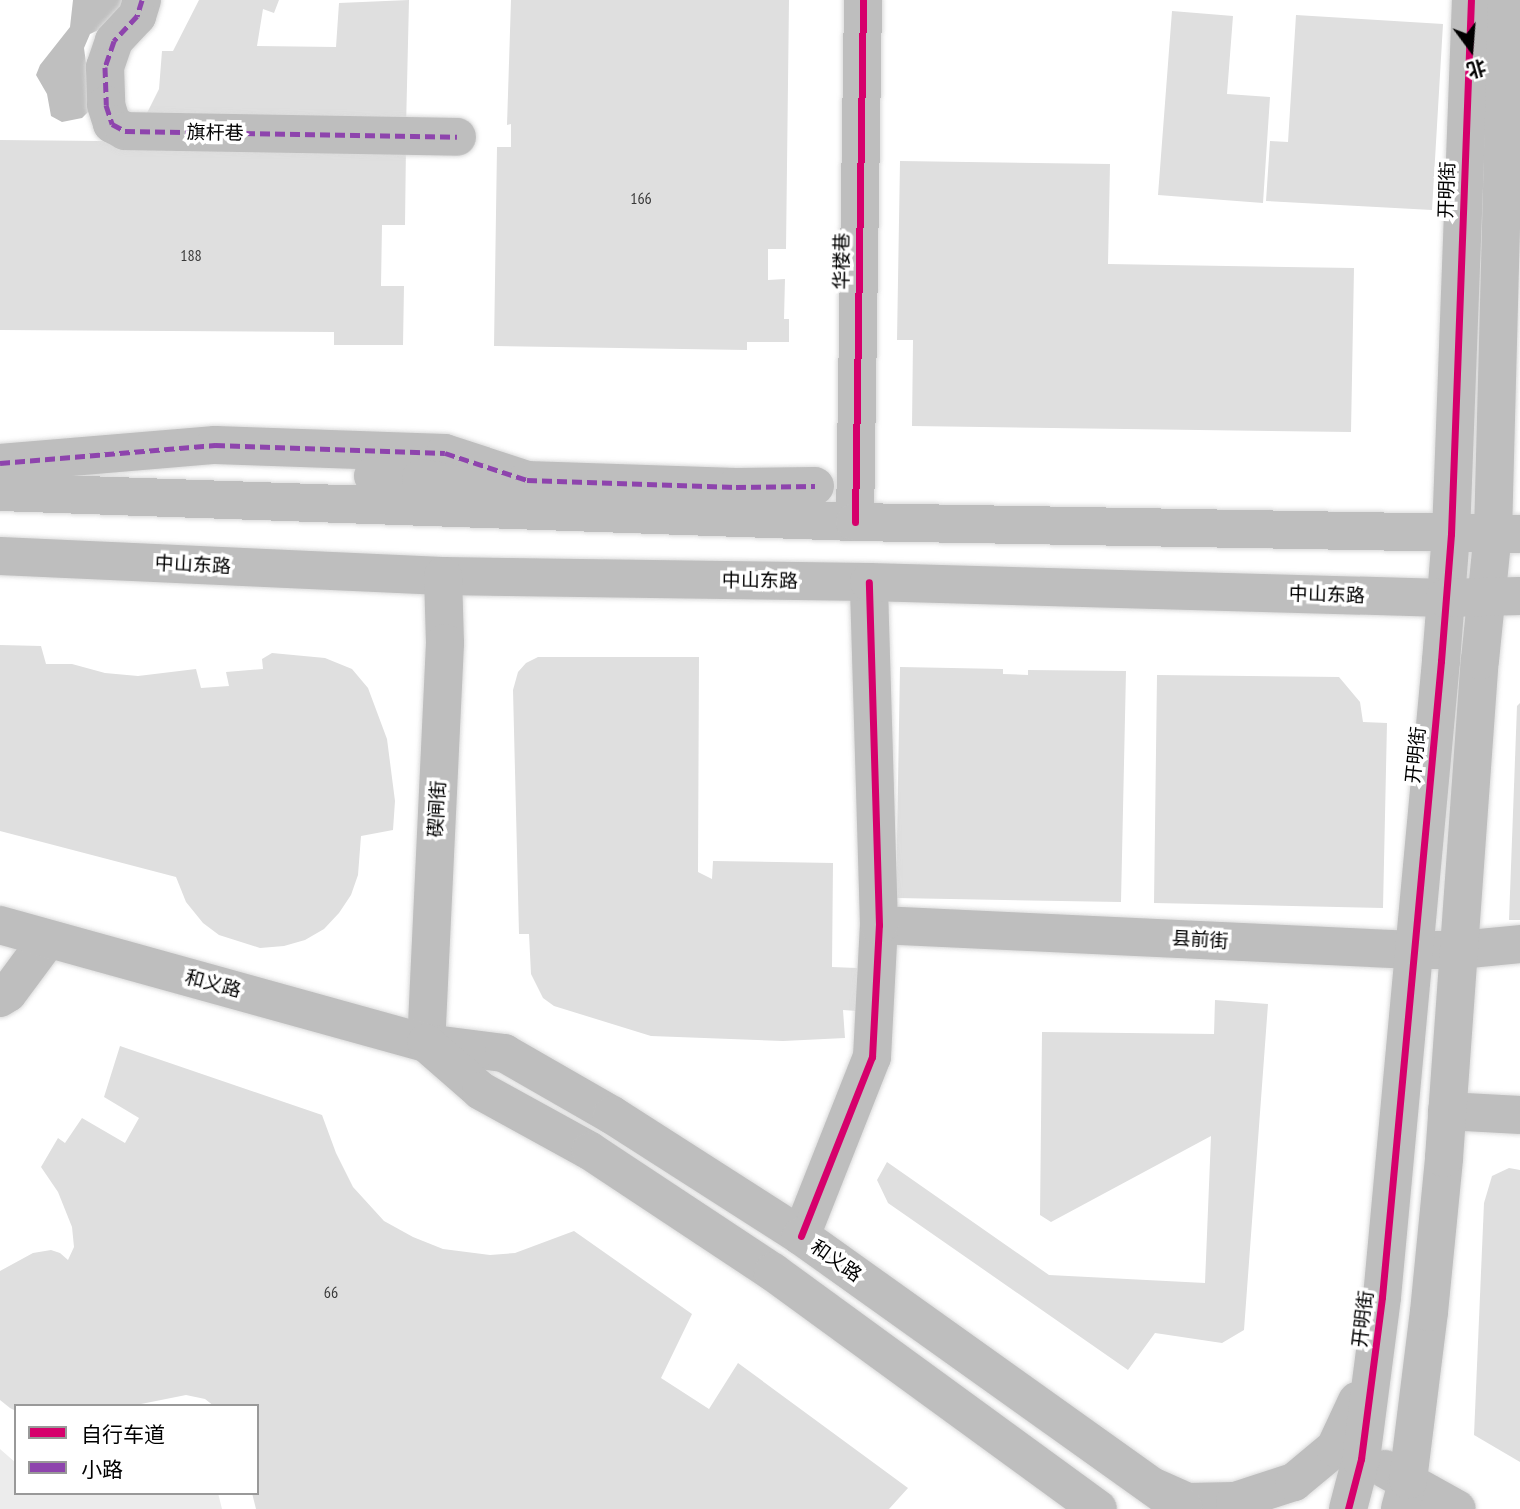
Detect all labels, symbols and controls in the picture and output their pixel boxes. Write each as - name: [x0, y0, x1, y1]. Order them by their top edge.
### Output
- north arrow: [1436, 14, 1506, 84]
- text: 北: [1464, 55, 1489, 83]
- street label: 旗杆巷: [186, 121, 244, 145]
- street label: 开明街: [1435, 161, 1459, 219]
- house number: 166: [630, 188, 652, 208]
- street label: 华楼巷: [830, 232, 854, 290]
- house number: 188: [180, 245, 202, 265]
- street label: 中山东路: [154, 552, 232, 578]
- street label: 中山东路: [722, 569, 798, 593]
- street label: 中山东路: [1289, 582, 1365, 608]
- street label: 开明街: [1402, 725, 1430, 785]
- street label: 碶闸街: [424, 780, 450, 838]
- street label: 县前街: [1171, 927, 1229, 953]
- street label: 和义路: [183, 966, 243, 1002]
- street label: 和义路: [806, 1235, 866, 1287]
- house number: 66: [324, 1282, 338, 1302]
- street label: 开明街: [1348, 1289, 1378, 1349]
- legend: [14, 1404, 259, 1495]
- text: 自行车道: [81, 1421, 165, 1448]
- text: 小路: [81, 1456, 123, 1483]

